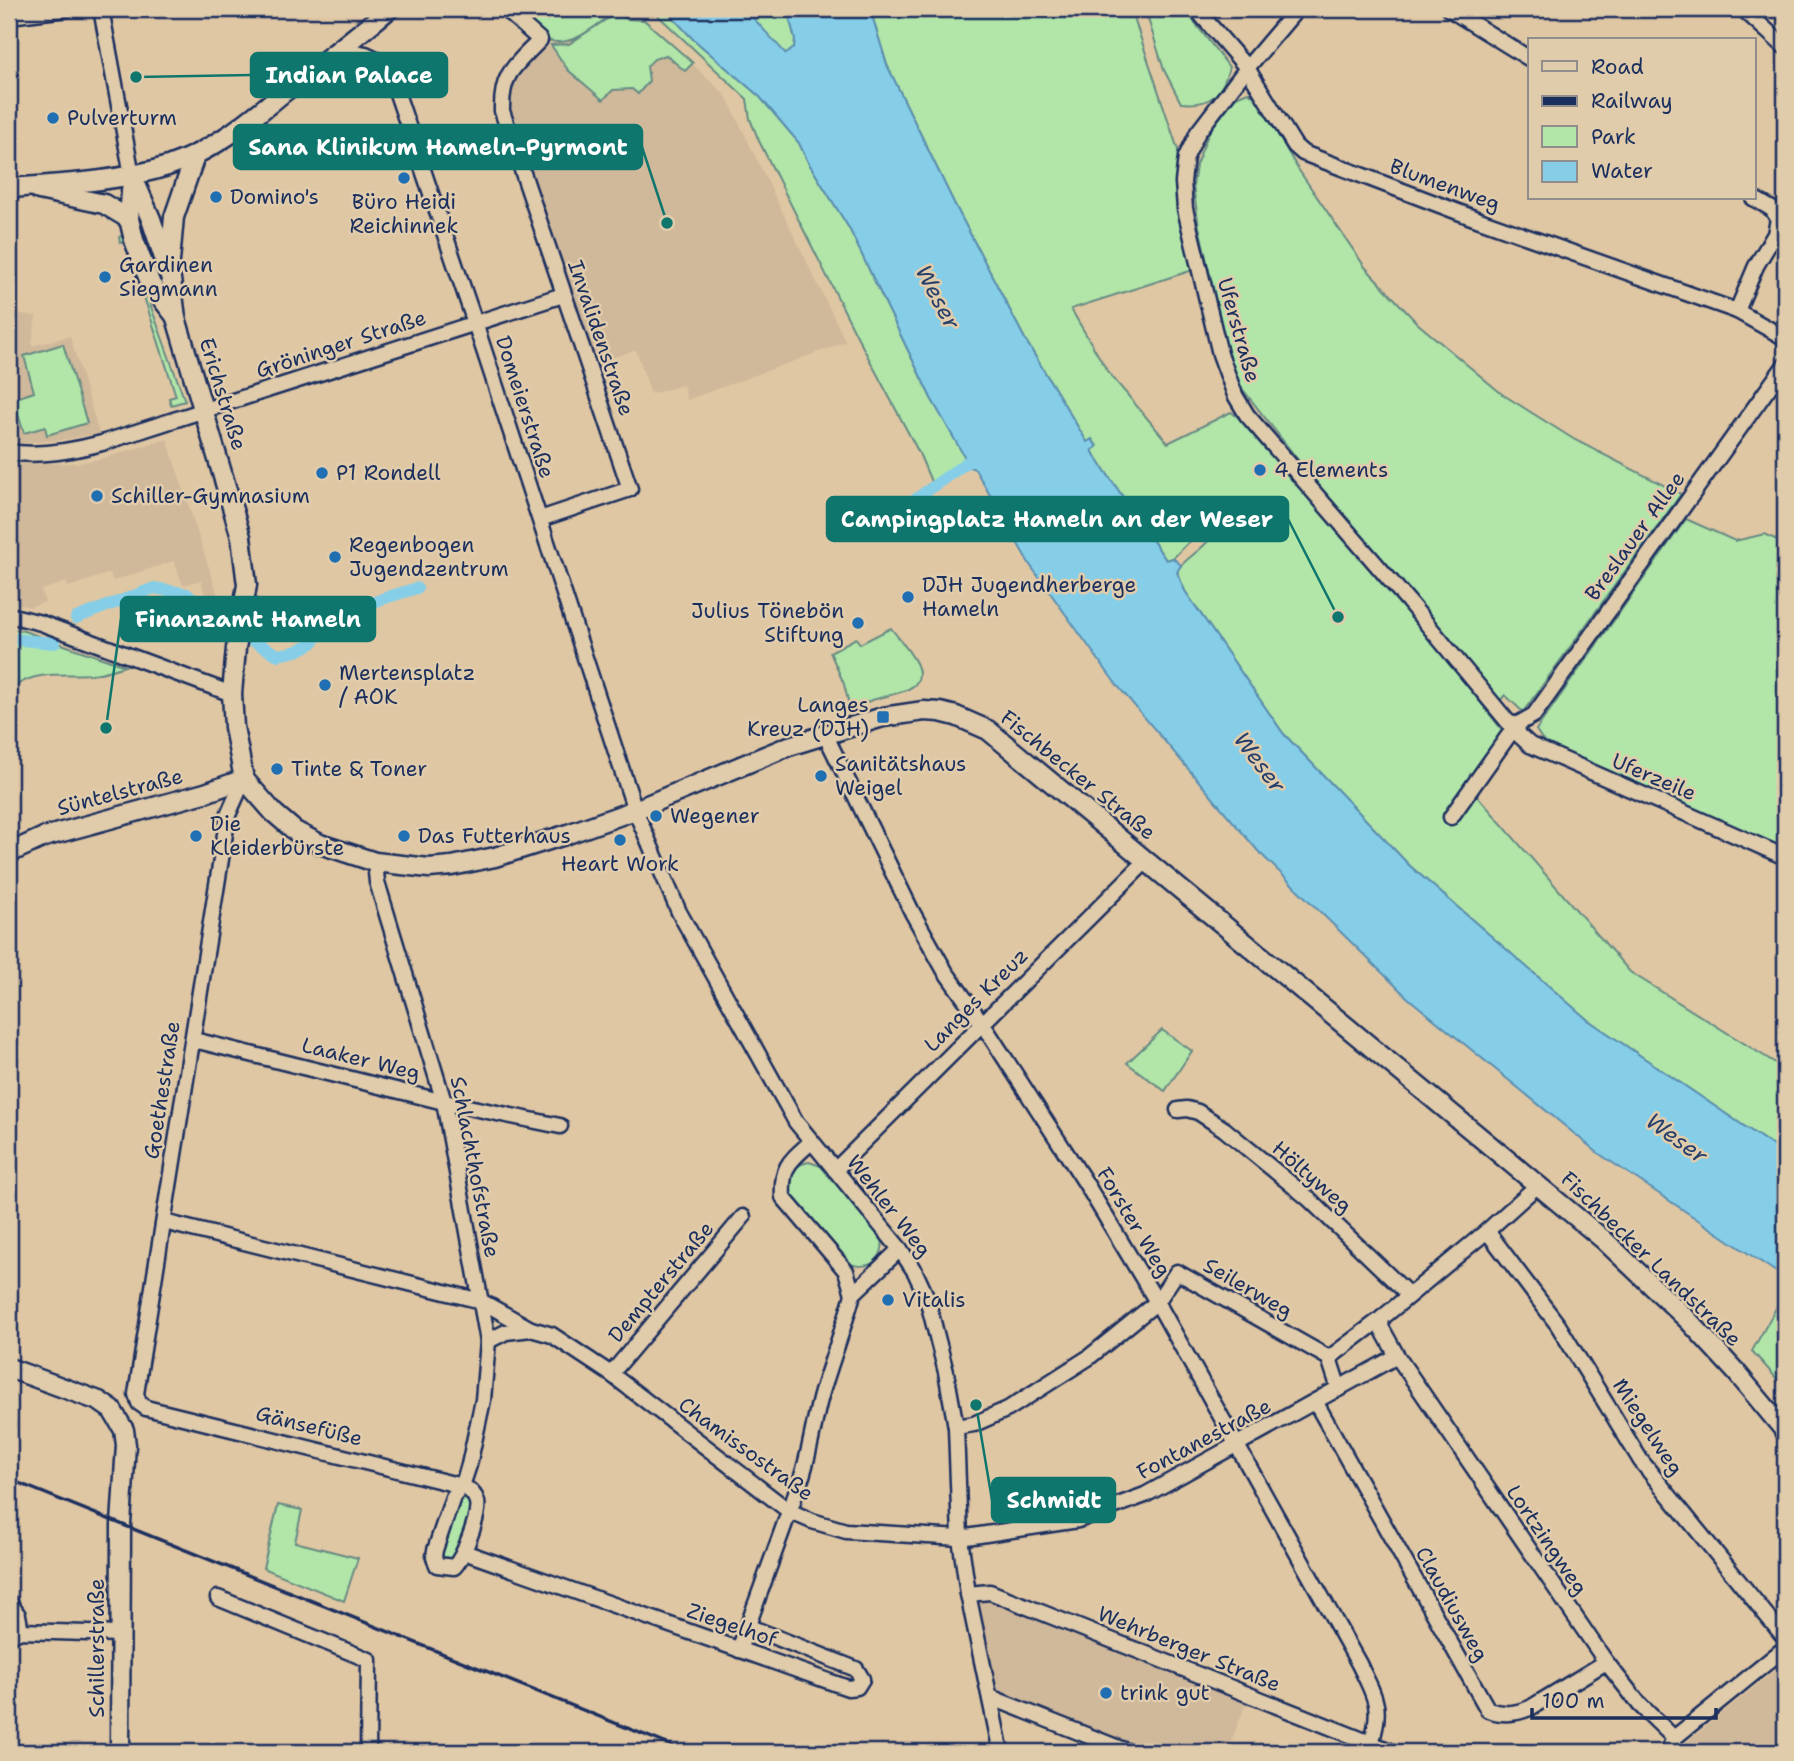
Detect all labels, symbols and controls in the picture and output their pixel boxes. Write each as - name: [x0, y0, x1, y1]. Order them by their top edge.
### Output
- legend: [1528, 38, 1756, 200]
- callout: Indian Palace: [251, 53, 447, 97]
- text: Road: [1591, 53, 1644, 81]
- text: Indian Palace: [265, 60, 433, 90]
- text: Railway: [1591, 87, 1673, 115]
- place label: Pulverturm: [67, 104, 177, 132]
- marker: Pulverturm: [45, 110, 61, 126]
- text: Park: [1591, 123, 1636, 151]
- callout: Sana Klinikum Hameln-Pyrmont: [234, 125, 642, 169]
- text: Sana Klinikum Hameln-Pyrmont: [248, 132, 628, 162]
- street label: Blumenweg: [1386, 152, 1504, 218]
- text: Water: [1591, 157, 1653, 185]
- marker: Büro Heidi Reichinnek: [396, 170, 412, 186]
- place label: Domino's: [230, 183, 319, 211]
- place label: Büro Heidi Reichinnek: [349, 188, 459, 240]
- marker: Domino's: [208, 189, 224, 205]
- place label: Gardinen Siegmann: [119, 251, 218, 303]
- street label: Invalidenstraße: [561, 256, 641, 420]
- water label: Weser: [909, 259, 968, 336]
- marker: Gardinen Siegmann: [97, 269, 113, 285]
- street label: Uferstraße: [1211, 275, 1267, 385]
- street label: Gröninger Straße: [252, 303, 430, 385]
- street label: Domeierstraße: [489, 332, 561, 482]
- street label: Erichstraße: [193, 334, 253, 454]
- place label: 4 Elements: [1274, 456, 1388, 484]
- place label: P1 Rondell: [336, 459, 441, 487]
- marker: 4 Elements: [1252, 462, 1268, 478]
- marker: P1 Rondell: [314, 465, 330, 481]
- street label: Breslauer Allee: [1579, 466, 1691, 606]
- place label: Schiller-Gymnasium: [111, 482, 310, 510]
- marker: Schiller-Gymnasium: [89, 488, 105, 504]
- callout: Campingplatz Hameln an der Weser: [827, 497, 1288, 541]
- text: Campingplatz Hameln an der Weser: [841, 504, 1273, 534]
- place label: Regenbogen Jugendzentrum: [349, 531, 509, 583]
- marker: Regenbogen Jugendzentrum: [327, 549, 343, 565]
- place label: DJH Jugendherberge Hameln: [922, 571, 1136, 623]
- marker: DJH Jugendherberge Hameln: [900, 589, 916, 605]
- callout: Finanzamt Hameln: [121, 597, 375, 641]
- place label: Julius Tönebön Stiftung: [691, 597, 844, 649]
- text: Finanzamt Hameln: [135, 604, 361, 634]
- marker: Julius Tönebön Stiftung: [850, 615, 866, 631]
- place label: Mertensplatz / AOK: [339, 659, 475, 711]
- marker: Mertensplatz / AOK: [317, 677, 333, 693]
- place label: Langes Kreuz (DJH): [747, 691, 869, 743]
- street label: Fischbecker Straße: [995, 704, 1161, 846]
- marker: Langes Kreuz (DJH): [875, 709, 891, 725]
- water label: Weser: [1227, 725, 1293, 799]
- street label: Uferzeile: [1608, 747, 1700, 807]
- place label: Sanitätshaus Weigel: [835, 750, 967, 802]
- place label: Tinte & Toner: [291, 755, 427, 783]
- marker: Tinte & Toner: [269, 761, 285, 777]
- street label: Süntelstraße: [54, 762, 186, 822]
- marker: Sanitätshaus Weigel: [813, 768, 829, 784]
- place label: Wegener: [670, 802, 760, 830]
- marker: Wegener: [648, 808, 664, 824]
- place label: Die Kleiderbürste: [210, 810, 344, 862]
- place label: Das Futterhaus: [418, 822, 571, 850]
- marker: Die Kleiderbürste: [188, 828, 204, 844]
- marker: Das Futterhaus: [396, 828, 412, 844]
- marker: Heart Work: [612, 832, 628, 848]
- place label: Heart Work: [561, 850, 679, 878]
- street label: Langes Kreuz: [918, 942, 1034, 1058]
- street label: Goethestraße: [137, 1019, 187, 1161]
- street label: Laaker Weg: [299, 1031, 423, 1087]
- street label: Schlachthofstraße: [444, 1074, 506, 1260]
- water label: Weser: [1640, 1106, 1715, 1171]
- street label: Höltyweg: [1266, 1134, 1358, 1220]
- street label: Wehler Weg: [840, 1149, 938, 1263]
- street label: Forster Weg: [1090, 1162, 1178, 1282]
- street label: Fischbecker Landstraße: [1555, 1165, 1747, 1353]
- street label: Dempterstraße: [602, 1215, 720, 1349]
- street label: Seilerweg: [1198, 1251, 1298, 1325]
- place label: Vitalis: [902, 1286, 966, 1314]
- marker: Vitalis: [880, 1292, 896, 1308]
- street label: Miegelweg: [1606, 1373, 1690, 1481]
- street label: Chamissostraße: [673, 1390, 819, 1508]
- street label: Fontanestraße: [1132, 1392, 1276, 1486]
- street label: Gänsefüße: [253, 1399, 365, 1453]
- callout: Schmidt: [992, 1478, 1115, 1522]
- street label: Lortzingweg: [1500, 1479, 1594, 1601]
- text: Schmidt: [1007, 1485, 1101, 1515]
- street label: Claudiusweg: [1409, 1542, 1495, 1666]
- street label: Schillerstraße: [83, 1578, 111, 1718]
- street label: Ziegelhof: [683, 1597, 781, 1654]
- street label: Wehrberger Straße: [1093, 1600, 1285, 1698]
- scale bar: [1532, 1677, 1715, 1721]
- place label: trink gut: [1120, 1679, 1210, 1707]
- marker: trink gut: [1098, 1685, 1114, 1701]
- text: 100 m: [1542, 1687, 1605, 1715]

